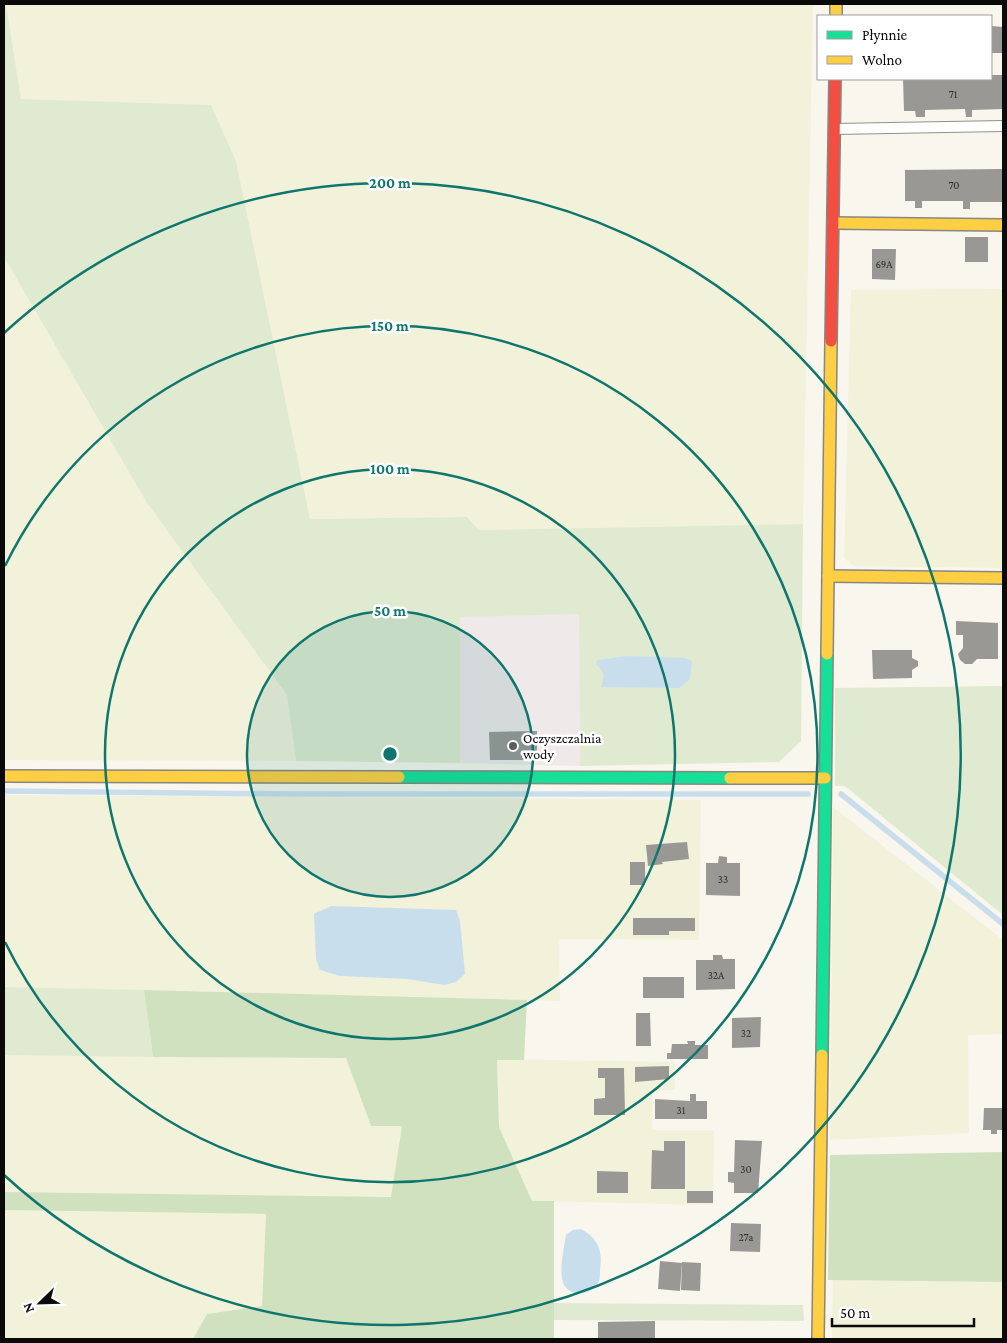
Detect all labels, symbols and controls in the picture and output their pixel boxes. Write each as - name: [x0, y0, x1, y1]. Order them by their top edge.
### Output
- legend: [817, 15, 992, 80]
- text: Płynnie: [862, 27, 908, 44]
- text: Wolno: [862, 52, 902, 68]
- house number: 71: [949, 88, 958, 100]
- text: 200 m: [369, 175, 411, 191]
- house number: 70: [948, 179, 960, 191]
- house number: 69A: [875, 258, 893, 270]
- text: 150 m: [371, 318, 409, 334]
- text: 100 m: [370, 461, 410, 477]
- text: 50 m: [374, 603, 406, 619]
- place label: Oczyszczalnia wody: [523, 730, 602, 762]
- marker: Oczyszczalnia wody: [507, 740, 519, 752]
- centre of rings: [381, 745, 399, 763]
- house number: 33: [718, 873, 728, 885]
- house number: 32A: [708, 969, 725, 981]
- house number: 32: [741, 1027, 751, 1039]
- house number: 31: [677, 1104, 686, 1116]
- house number: 30: [740, 1163, 752, 1175]
- house number: 27a: [739, 1231, 753, 1243]
- north arrow: [15, 1278, 65, 1328]
- scale bar: [832, 1296, 974, 1328]
- text: N: [19, 1300, 37, 1316]
- text: 50 m: [840, 1305, 870, 1321]

